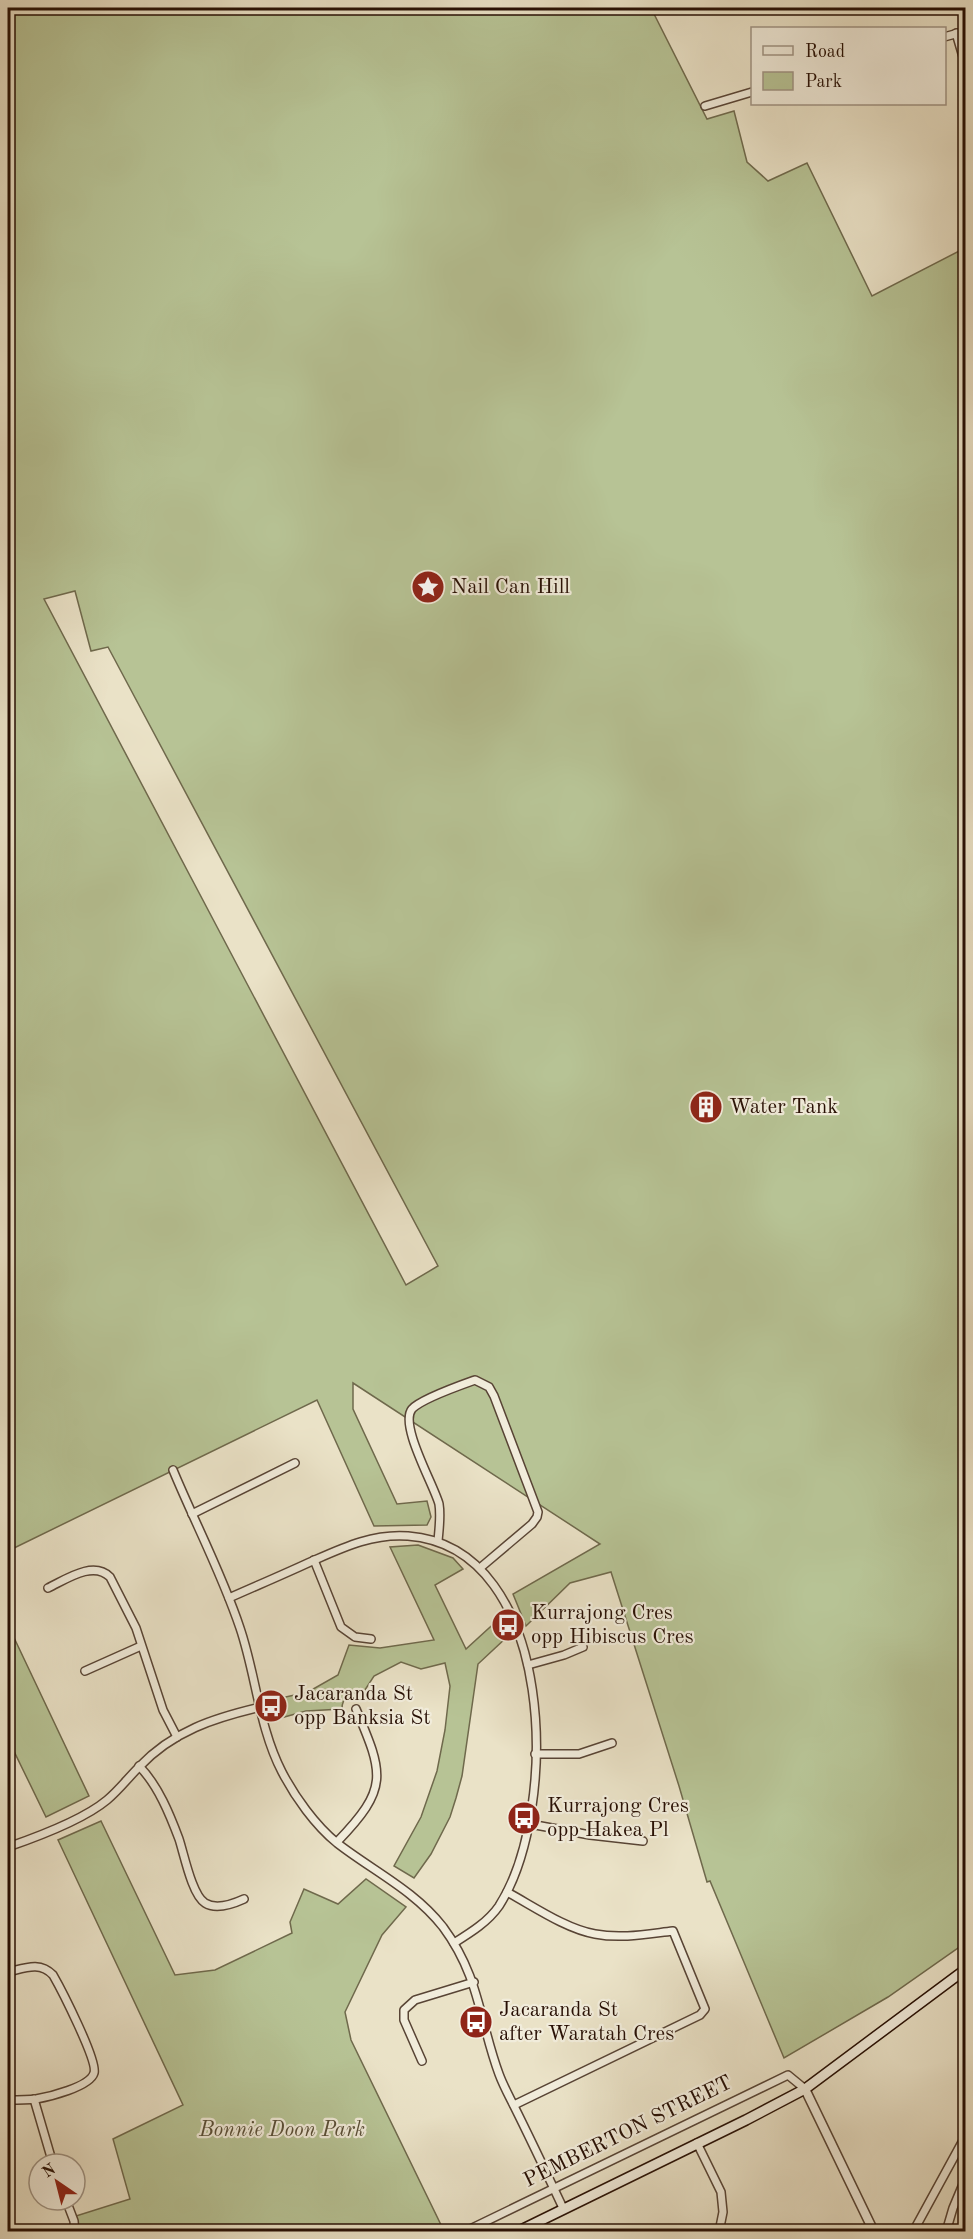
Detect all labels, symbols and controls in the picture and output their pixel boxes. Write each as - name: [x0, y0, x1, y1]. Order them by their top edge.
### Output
- legend: [751, 27, 946, 105]
- text: Road: [805, 43, 845, 61]
- text: Park: [805, 73, 842, 91]
- place icon: Nail Can Hill: [410, 569, 446, 605]
- place label: Nail Can Hill: [451, 577, 570, 598]
- building icon: Water Tank: [688, 1089, 724, 1125]
- place label: Water Tank: [729, 1097, 838, 1118]
- place label: Kurrajong Cres opp Hibiscus Cres: [531, 1603, 694, 1648]
- bus stop icon: Kurrajong Cres opp Hibiscus Cres: [490, 1607, 526, 1643]
- place label: Jacaranda St opp Banksia St: [294, 1684, 431, 1729]
- bus stop icon: Jacaranda St opp Banksia St: [253, 1688, 289, 1724]
- place label: Kurrajong Cres opp Hakea Pl: [547, 1796, 689, 1841]
- bus stop icon: Kurrajong Cres opp Hakea Pl: [506, 1800, 542, 1836]
- place label: Jacaranda St after Waratah Cres: [499, 2000, 674, 2045]
- bus stop icon: Jacaranda St after Waratah Cres: [458, 2004, 494, 2040]
- street label: PEMBERTON STREET: [520, 2072, 736, 2192]
- park label: Bonnie Doon Park: [198, 2120, 365, 2141]
- north arrow: [27, 2152, 87, 2212]
- text: N: [40, 2161, 60, 2181]

